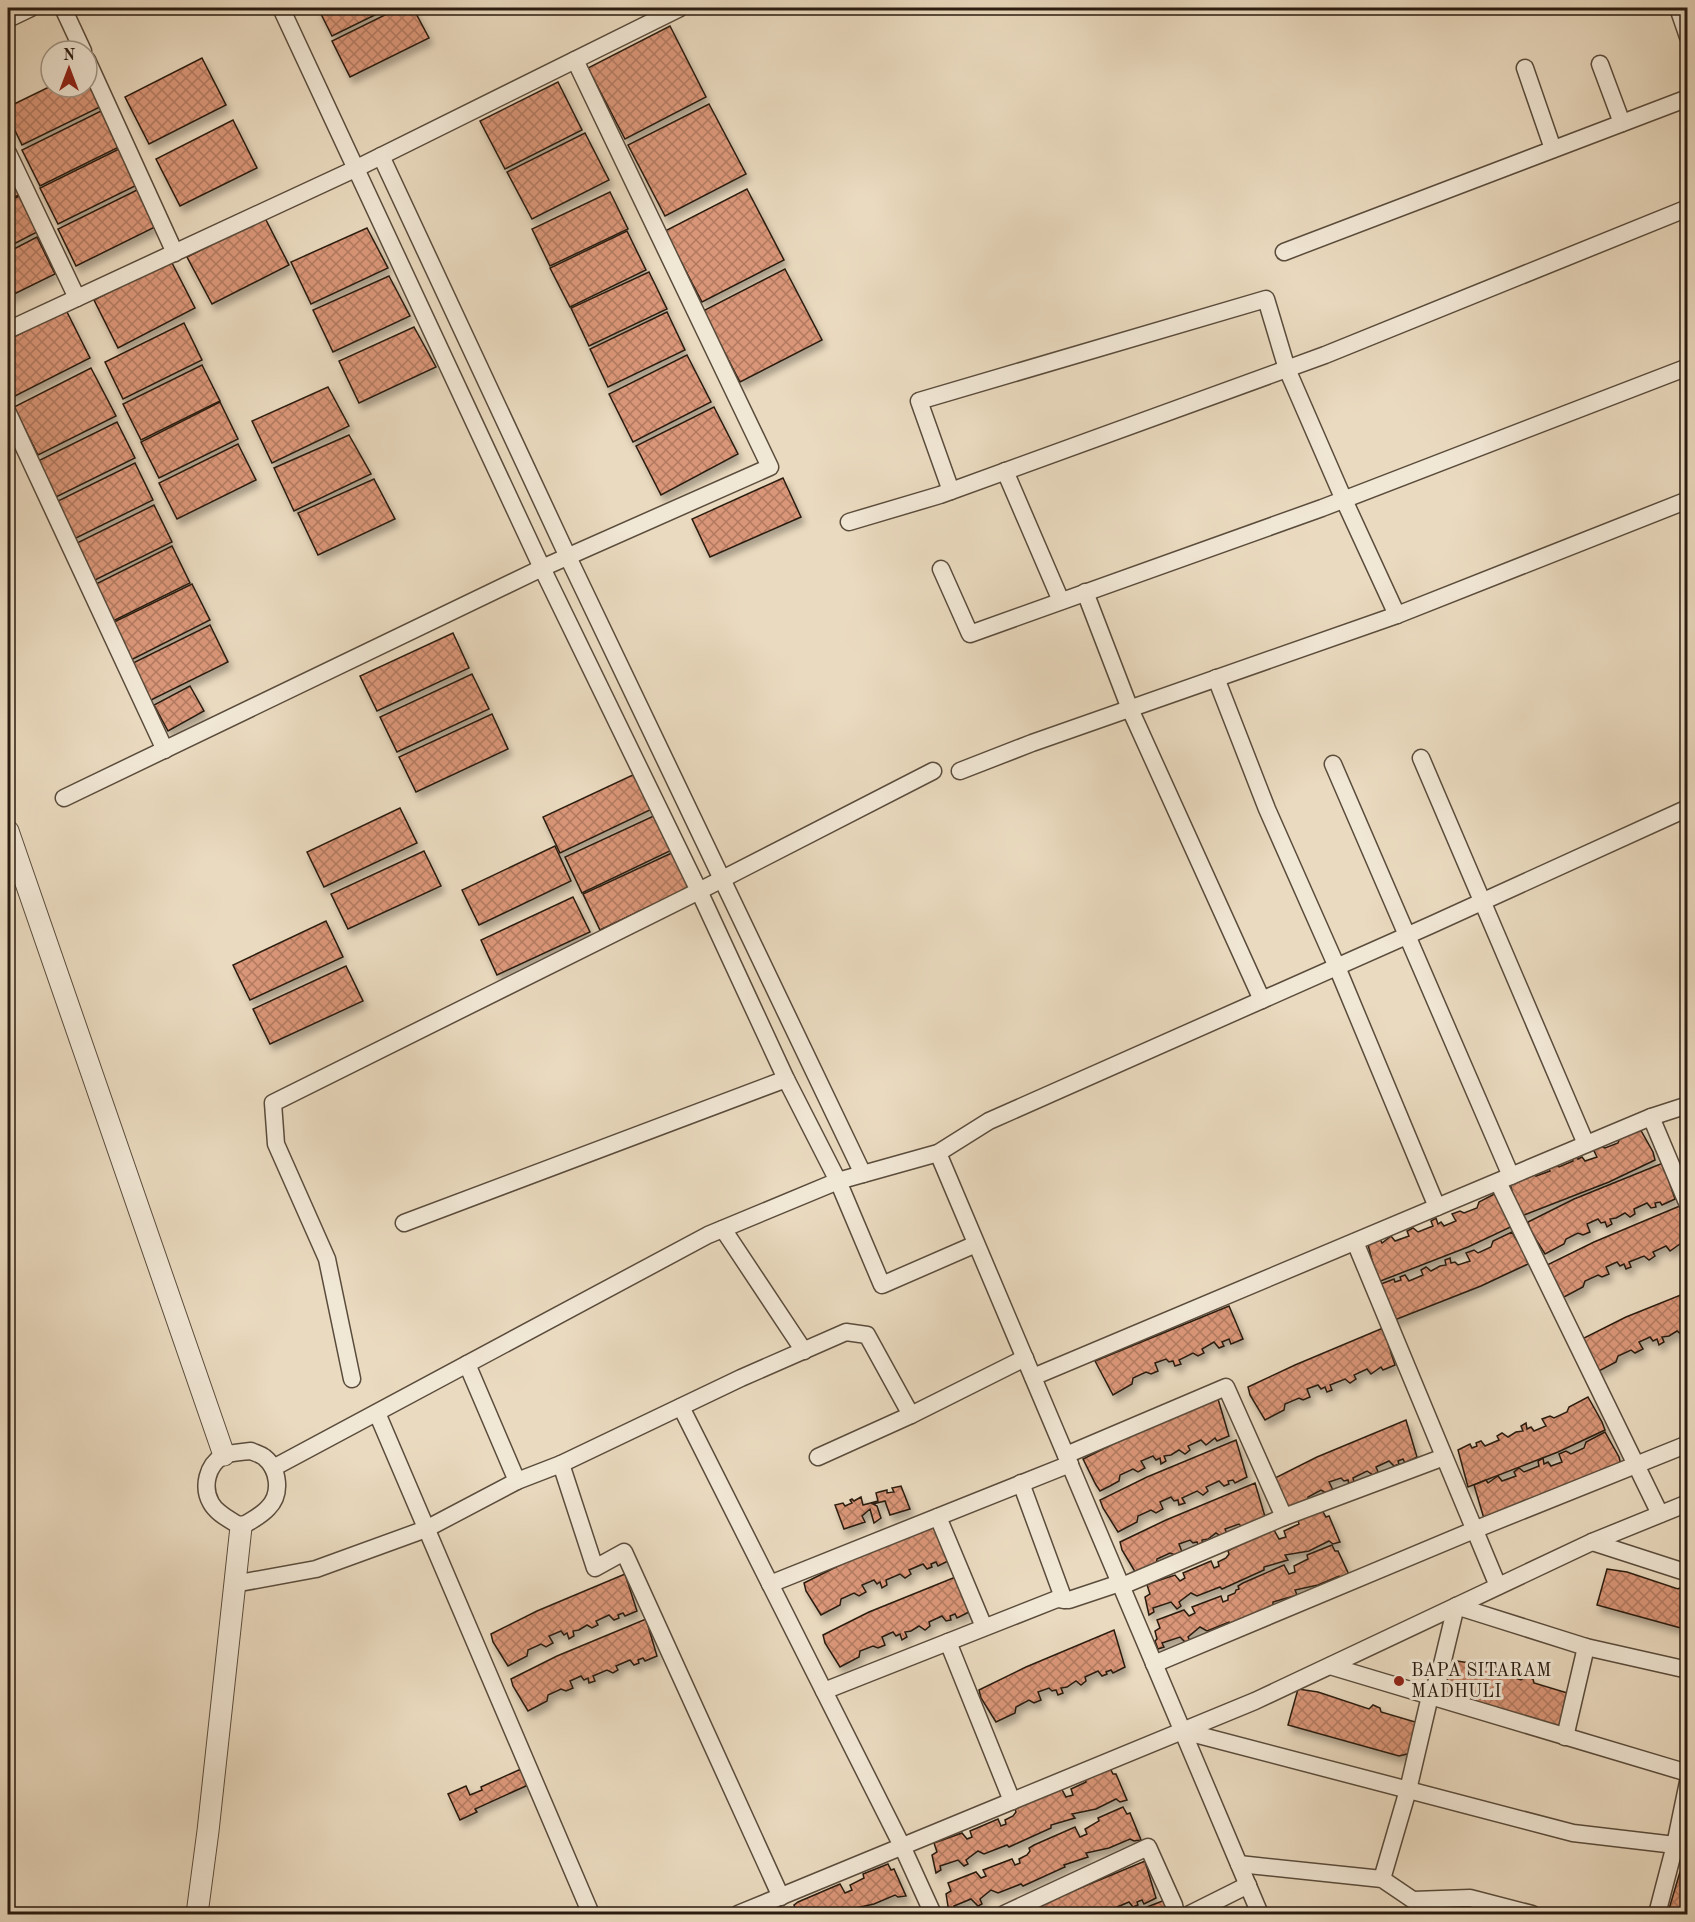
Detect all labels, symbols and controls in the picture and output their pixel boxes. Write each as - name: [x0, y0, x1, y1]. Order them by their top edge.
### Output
- north arrow: [39, 39, 99, 99]
- text: N: [63, 48, 76, 64]
- place label: BAPA SITARAM MADHULI: [1411, 1662, 1551, 1701]
- marker: BAPA SITARAM MADHULI: [1392, 1674, 1406, 1688]

